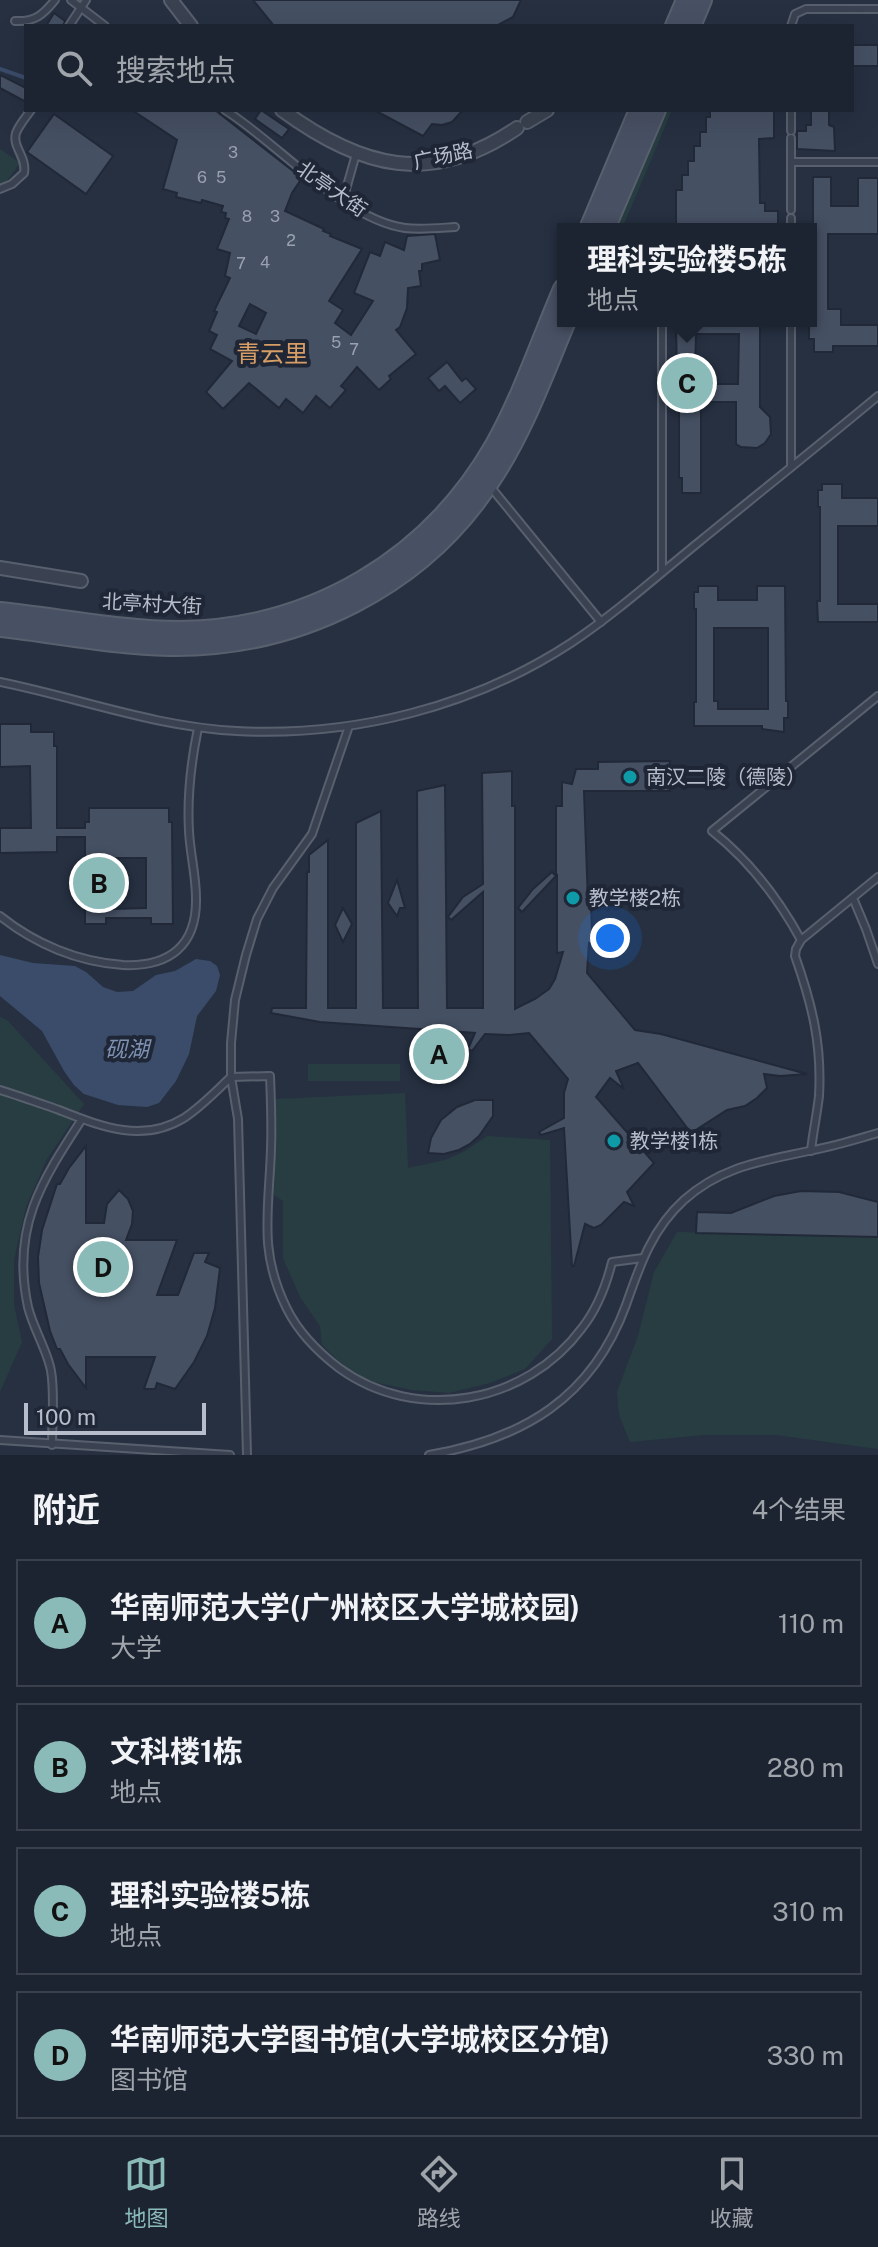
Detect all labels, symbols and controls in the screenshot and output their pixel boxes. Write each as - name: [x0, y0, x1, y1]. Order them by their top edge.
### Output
- search box: [24, 24, 854, 112]
- icon: search: [52, 46, 96, 90]
- text: 搜索地点: [116, 52, 236, 88]
- street label: 广场路: [411, 138, 475, 174]
- house number: 3: [228, 143, 238, 162]
- street label: 北亭大街: [292, 156, 372, 222]
- house number: 6: [197, 168, 207, 187]
- house number: 5: [216, 168, 226, 187]
- house number: 8: [242, 207, 252, 226]
- house number: 3: [270, 207, 280, 226]
- popup: [557, 223, 817, 327]
- house number: 2: [286, 231, 296, 250]
- text: 理科实验楼5栋: [587, 241, 787, 277]
- house number: 4: [260, 253, 270, 272]
- house number: 7: [236, 254, 246, 273]
- text: 地点: [587, 284, 639, 315]
- house number: 5: [331, 333, 341, 352]
- district label: 青云里: [236, 339, 308, 367]
- house number: 7: [349, 340, 359, 359]
- pin: C: [661, 353, 713, 413]
- street label: 北亭村大街: [101, 589, 203, 619]
- place label: 南汉二陵（德陵）: [646, 765, 806, 789]
- marker: 南汉二陵（德陵）: [621, 768, 639, 786]
- pin: B: [73, 853, 125, 913]
- place label: 教学楼2栋: [589, 886, 681, 910]
- marker: 教学楼2栋: [564, 889, 582, 907]
- your location: [590, 918, 630, 958]
- pin: A: [413, 1024, 465, 1084]
- water label: 砚湖: [105, 1036, 152, 1062]
- place label: 教学楼1栋: [630, 1129, 718, 1153]
- marker: 教学楼1栋: [605, 1132, 623, 1150]
- pin: D: [77, 1237, 129, 1297]
- scale bar: [24, 1399, 206, 1435]
- text: 100 m: [36, 1404, 96, 1430]
- text: 附近: [32, 1490, 100, 1530]
- text: 4个结果: [752, 1494, 846, 1525]
- text: 华南师范大学(广州校区大学城校园): [110, 1589, 580, 1625]
- text: A: [51, 1608, 69, 1639]
- text: 110 m: [778, 1608, 844, 1639]
- text: 大学: [110, 1632, 162, 1663]
- text: 文科楼1栋: [110, 1733, 243, 1769]
- text: B: [51, 1752, 69, 1783]
- text: 280 m: [767, 1752, 844, 1783]
- text: 地点: [110, 1776, 162, 1807]
- text: 理科实验楼5栋: [110, 1877, 310, 1913]
- text: C: [51, 1896, 69, 1927]
- text: 310 m: [772, 1896, 844, 1927]
- text: 地点: [110, 1920, 162, 1951]
- text: 华南师范大学图书馆(大学城校区分馆): [110, 2021, 610, 2057]
- text: D: [51, 2040, 69, 2071]
- text: 330 m: [767, 2040, 844, 2071]
- text: 图书馆: [110, 2064, 188, 2095]
- tab: 地图: [124, 2152, 168, 2232]
- tab: 路线: [417, 2152, 461, 2232]
- tab: 收藏: [710, 2152, 754, 2232]

